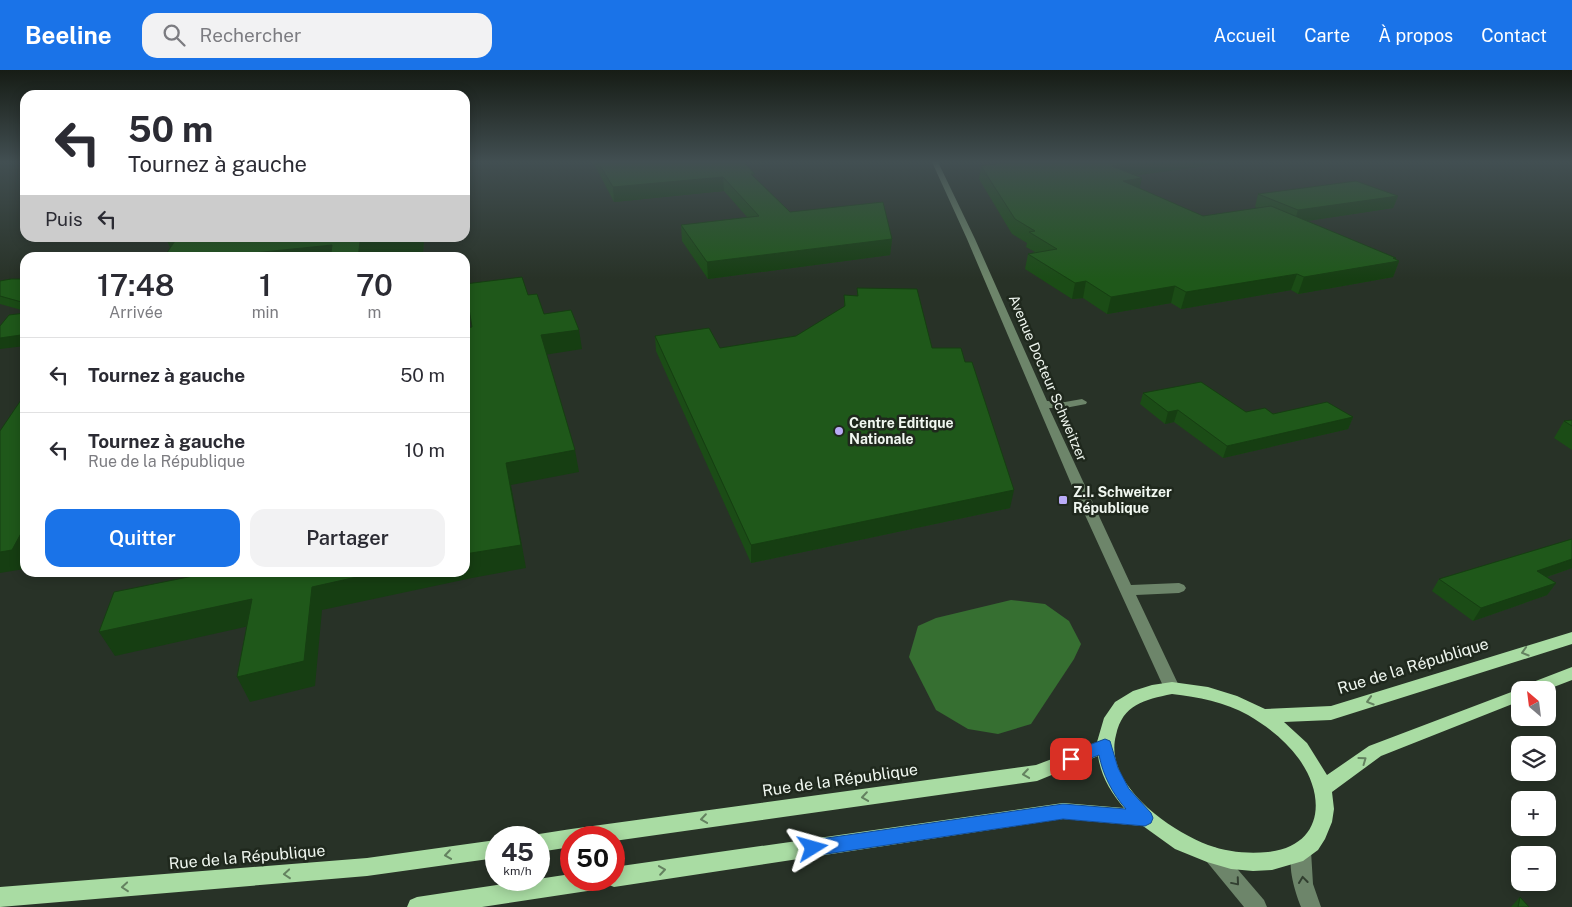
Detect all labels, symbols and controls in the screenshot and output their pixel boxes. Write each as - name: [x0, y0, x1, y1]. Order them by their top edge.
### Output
- search box: [142, 13, 492, 58]
- text: Beeline: [25, 21, 112, 49]
- icon: search: [160, 21, 188, 49]
- text: Rechercher: [200, 24, 301, 46]
- text: Accueil: [1214, 25, 1276, 46]
- text: Carte: [1304, 25, 1350, 46]
- text: À propos: [1378, 25, 1453, 46]
- text: Contact: [1481, 25, 1547, 46]
- text: 50 m: [128, 109, 213, 150]
- icon: left: [45, 110, 110, 175]
- text: Tournez à gauche: [128, 151, 307, 177]
- icon: left: [93, 205, 121, 233]
- text: Puis: [45, 208, 83, 230]
- text: 17:48: [97, 267, 175, 303]
- text: 1: [259, 267, 272, 303]
- text: 70: [356, 267, 393, 303]
- street label: Avenue Docteur Schweitzer: [1006, 292, 1090, 464]
- text: Arrivée: [109, 303, 163, 322]
- text: min: [252, 303, 279, 322]
- text: m: [367, 303, 381, 322]
- icon: left: [45, 361, 73, 389]
- text: Tournez à gauche: [88, 364, 245, 386]
- text: 50 m: [400, 364, 445, 386]
- place label: Centre Editique Nationale: [849, 415, 954, 447]
- marker: Centre Editique Nationale: [833, 425, 845, 437]
- text: Tournez à gauche: [88, 430, 245, 452]
- icon: left: [45, 436, 73, 464]
- text: 10 m: [405, 439, 445, 461]
- text: Rue de la République: [88, 452, 245, 471]
- place label: Z.I. Schweitzer République: [1073, 484, 1172, 516]
- marker: Z.I. Schweitzer République: [1057, 494, 1069, 506]
- button: Quitter: [45, 509, 240, 567]
- button: Partager: [250, 509, 445, 567]
- street label: Rue de la République: [1335, 634, 1491, 698]
- one-way arrow: [1522, 647, 1530, 657]
- north arrow: [1511, 681, 1556, 726]
- map controls: [1511, 681, 1556, 891]
- one-way arrow: [1367, 695, 1375, 705]
- button: layers: [1511, 736, 1556, 781]
- pin: [1050, 738, 1092, 780]
- icon: arrive: [1057, 745, 1085, 773]
- one-way arrow: [1357, 757, 1367, 766]
- street label: Rue de la République: [761, 760, 919, 800]
- one-way arrow: [1022, 768, 1030, 779]
- one-way arrow: [861, 791, 870, 801]
- button: +: [1511, 791, 1556, 836]
- one-way arrow: [700, 813, 708, 824]
- position arrow: [786, 821, 838, 873]
- speed limit sign: 50: [560, 826, 625, 891]
- text: 45: [501, 837, 534, 867]
- street label: Rue de la République: [168, 841, 326, 873]
- button: −: [1511, 846, 1556, 891]
- one-way arrow: [444, 850, 452, 860]
- text: km/h: [503, 864, 532, 878]
- one-way arrow: [658, 865, 666, 875]
- one-way arrow: [282, 868, 290, 879]
- one-way arrow: [1298, 875, 1309, 883]
- one-way arrow: [1230, 876, 1239, 885]
- one-way arrow: [120, 881, 128, 892]

